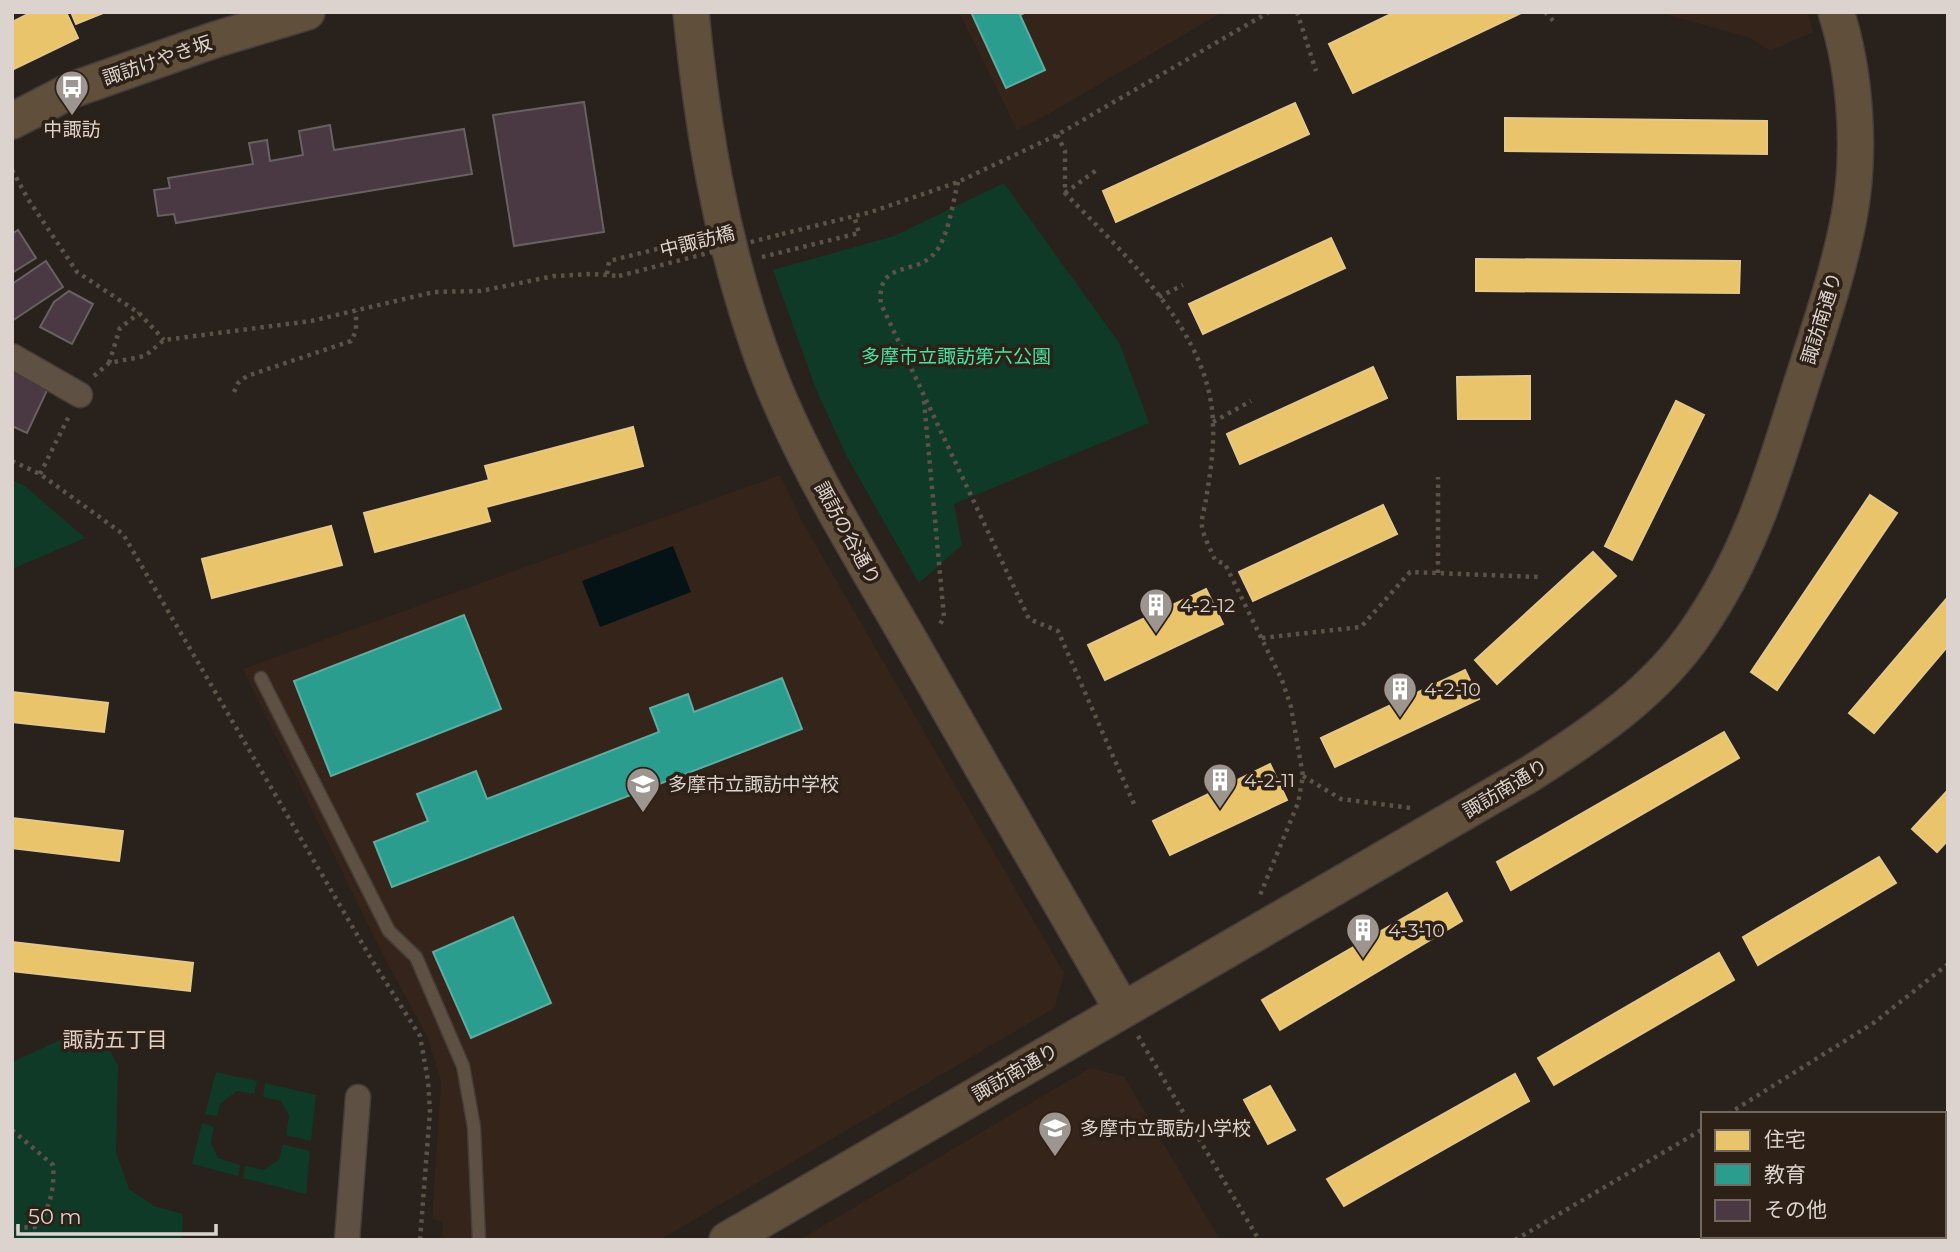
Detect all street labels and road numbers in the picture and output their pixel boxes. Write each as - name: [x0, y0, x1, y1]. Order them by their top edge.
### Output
- street label: 諏訪けやき坂: [100, 31, 215, 90]
- street label: 中諏訪橋: [657, 221, 737, 262]
- street label: 諏訪南通り: [1797, 269, 1846, 367]
- street label: 諏訪の谷通り: [810, 478, 885, 589]
- street label: 諏訪南通り: [1459, 754, 1552, 823]
- street label: 諏訪南通り: [968, 1039, 1062, 1106]

